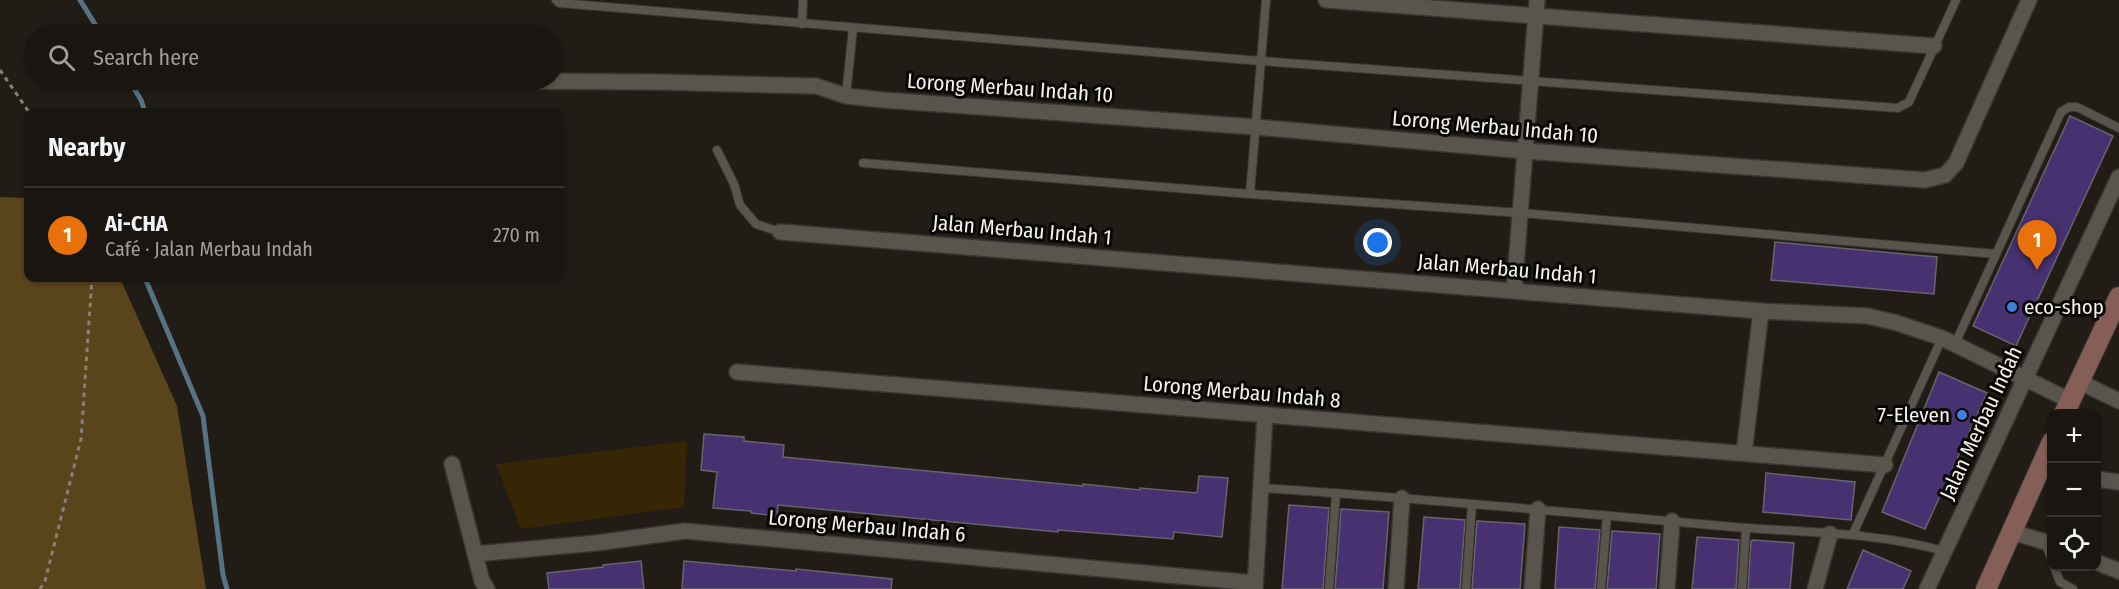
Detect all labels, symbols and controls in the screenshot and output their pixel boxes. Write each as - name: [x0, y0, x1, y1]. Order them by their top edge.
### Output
- search box: [24, 24, 564, 90]
- icon: search: [45, 41, 78, 74]
- text: Search here: [93, 44, 199, 71]
- street label: Lorong Merbau Indah 10: [906, 68, 1114, 108]
- street label: Lorong Merbau Indah 10: [1391, 105, 1599, 149]
- text: Nearby: [48, 132, 125, 163]
- street label: Jalan Merbau Indah 1: [931, 209, 1113, 251]
- text: Ai-CHA: [105, 210, 168, 237]
- pin: 1: [2018, 220, 2056, 270]
- text: 1: [63, 223, 72, 247]
- text: 270 m: [493, 223, 540, 247]
- your location: [1363, 228, 1392, 257]
- text: Café · Jalan Merbau Indah: [105, 237, 313, 261]
- street label: Jalan Merbau Indah 1: [1416, 248, 1598, 290]
- place label: eco-shop: [2024, 294, 2104, 320]
- marker: eco-shop: [2005, 300, 2019, 314]
- street label: Jalan Merbau Indah: [1934, 342, 2028, 504]
- street label: Lorong Merbau Indah 8: [1142, 370, 1342, 414]
- place label: 7-Eleven: [1878, 402, 1950, 428]
- marker: 7-Eleven: [1955, 408, 1969, 422]
- map controls: [2047, 409, 2101, 571]
- button: +: [2047, 409, 2101, 463]
- button: −: [2047, 463, 2101, 517]
- street label: Lorong Merbau Indah 6: [767, 504, 967, 548]
- button: locate: [2047, 517, 2101, 571]

